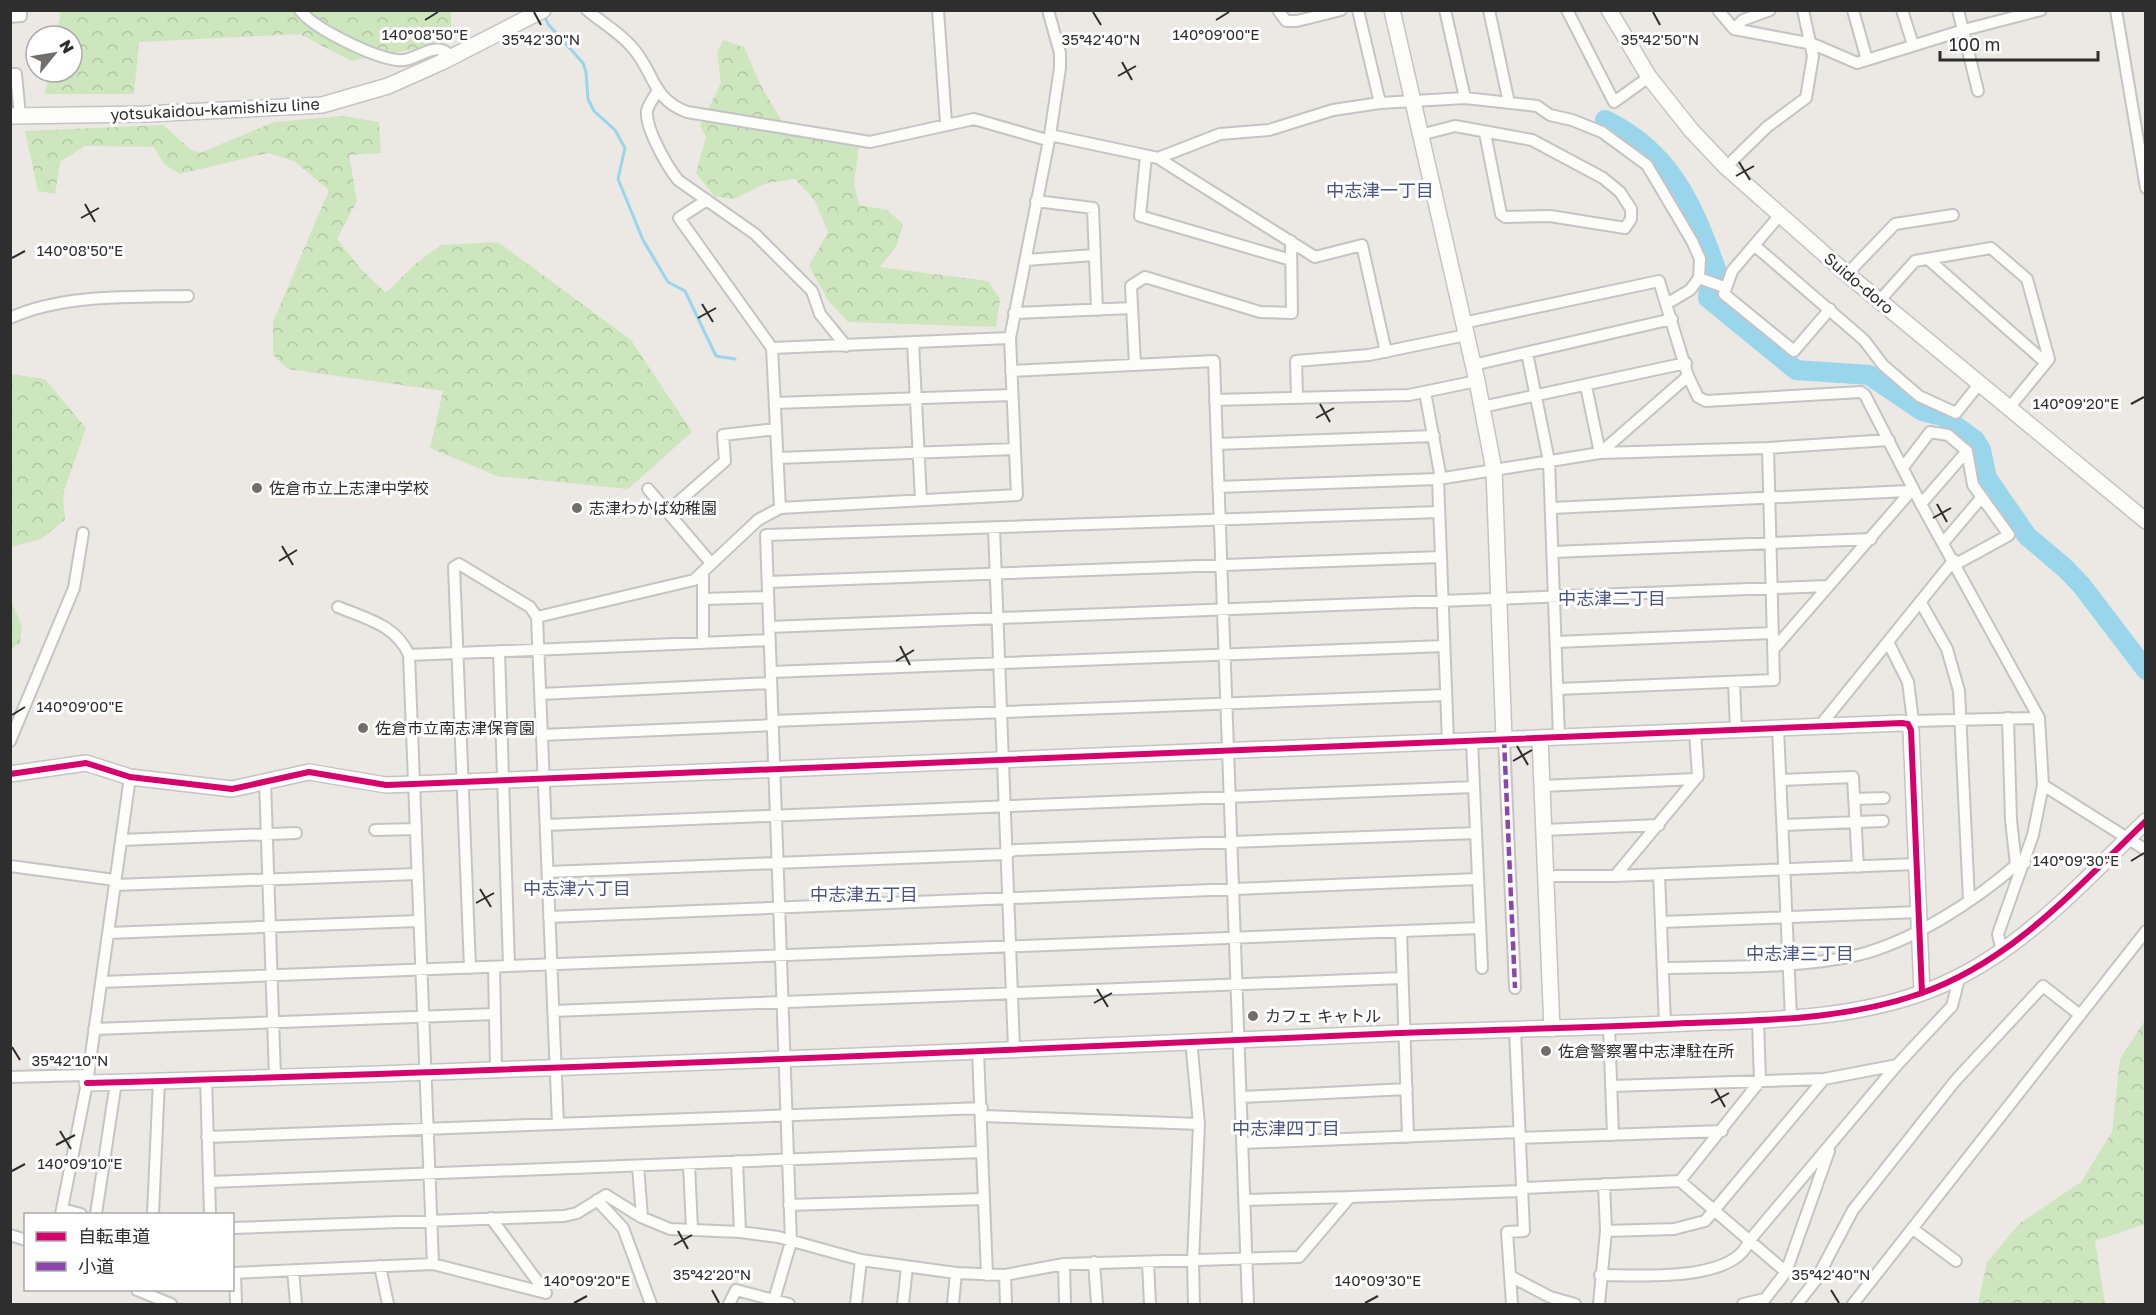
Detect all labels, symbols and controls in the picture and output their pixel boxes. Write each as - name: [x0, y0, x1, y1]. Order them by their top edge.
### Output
- north arrow: [24, 24, 84, 84]
- scale bar: [1940, 24, 2098, 62]
- text: 140°08'50"E: [382, 25, 468, 43]
- text: 140°09'00"E: [1173, 25, 1259, 43]
- text: 35°42'30"N: [502, 30, 580, 48]
- text: 35°42'40"N: [1062, 30, 1140, 48]
- text: 35°42'50"N: [1621, 30, 1699, 48]
- text: 100 m: [1949, 33, 2000, 55]
- text: N: [55, 36, 79, 57]
- street label: yotsukaidou-kamishizu line: [110, 94, 320, 124]
- district label: 中志津一丁目: [1326, 179, 1434, 201]
- text: 140°08'50"E: [37, 241, 123, 259]
- street label: Suido-doro: [1820, 248, 1898, 318]
- text: 140°09'20"E: [2033, 394, 2119, 412]
- place label: 佐倉市立上志津中学校: [269, 478, 429, 498]
- marker: 佐倉市立上志津中学校: [250, 481, 264, 495]
- place label: 志津わかば幼稚園: [589, 498, 717, 518]
- marker: 志津わかば幼稚園: [570, 501, 584, 515]
- district label: 中志津二丁目: [1558, 587, 1666, 609]
- text: 140°09'00"E: [37, 697, 123, 715]
- place label: 佐倉市立南志津保育園: [375, 718, 535, 738]
- marker: 佐倉市立南志津保育園: [356, 721, 370, 735]
- text: 140°09'30"E: [2033, 851, 2119, 869]
- district label: 中志津六丁目: [523, 877, 631, 899]
- district label: 中志津五丁目: [810, 883, 918, 905]
- district label: 中志津三丁目: [1746, 942, 1854, 964]
- place label: カフェ キャトル: [1265, 1006, 1381, 1026]
- marker: カフェ キャトル: [1246, 1009, 1260, 1023]
- place label: 佐倉警察署中志津駐在所: [1558, 1041, 1734, 1061]
- marker: 佐倉警察署中志津駐在所: [1539, 1044, 1553, 1058]
- text: 35°42'10"N: [32, 1051, 108, 1069]
- district label: 中志津四丁目: [1232, 1117, 1340, 1139]
- text: 140°09'10"E: [38, 1154, 122, 1172]
- legend: [24, 1213, 234, 1291]
- text: 自転車道: [78, 1225, 150, 1247]
- text: 小道: [78, 1255, 114, 1277]
- text: 35°42'20"N: [673, 1265, 751, 1283]
- text: 35°42'40"N: [1792, 1265, 1870, 1283]
- text: 140°09'20"E: [544, 1271, 630, 1289]
- text: 140°09'30"E: [1335, 1271, 1421, 1289]

